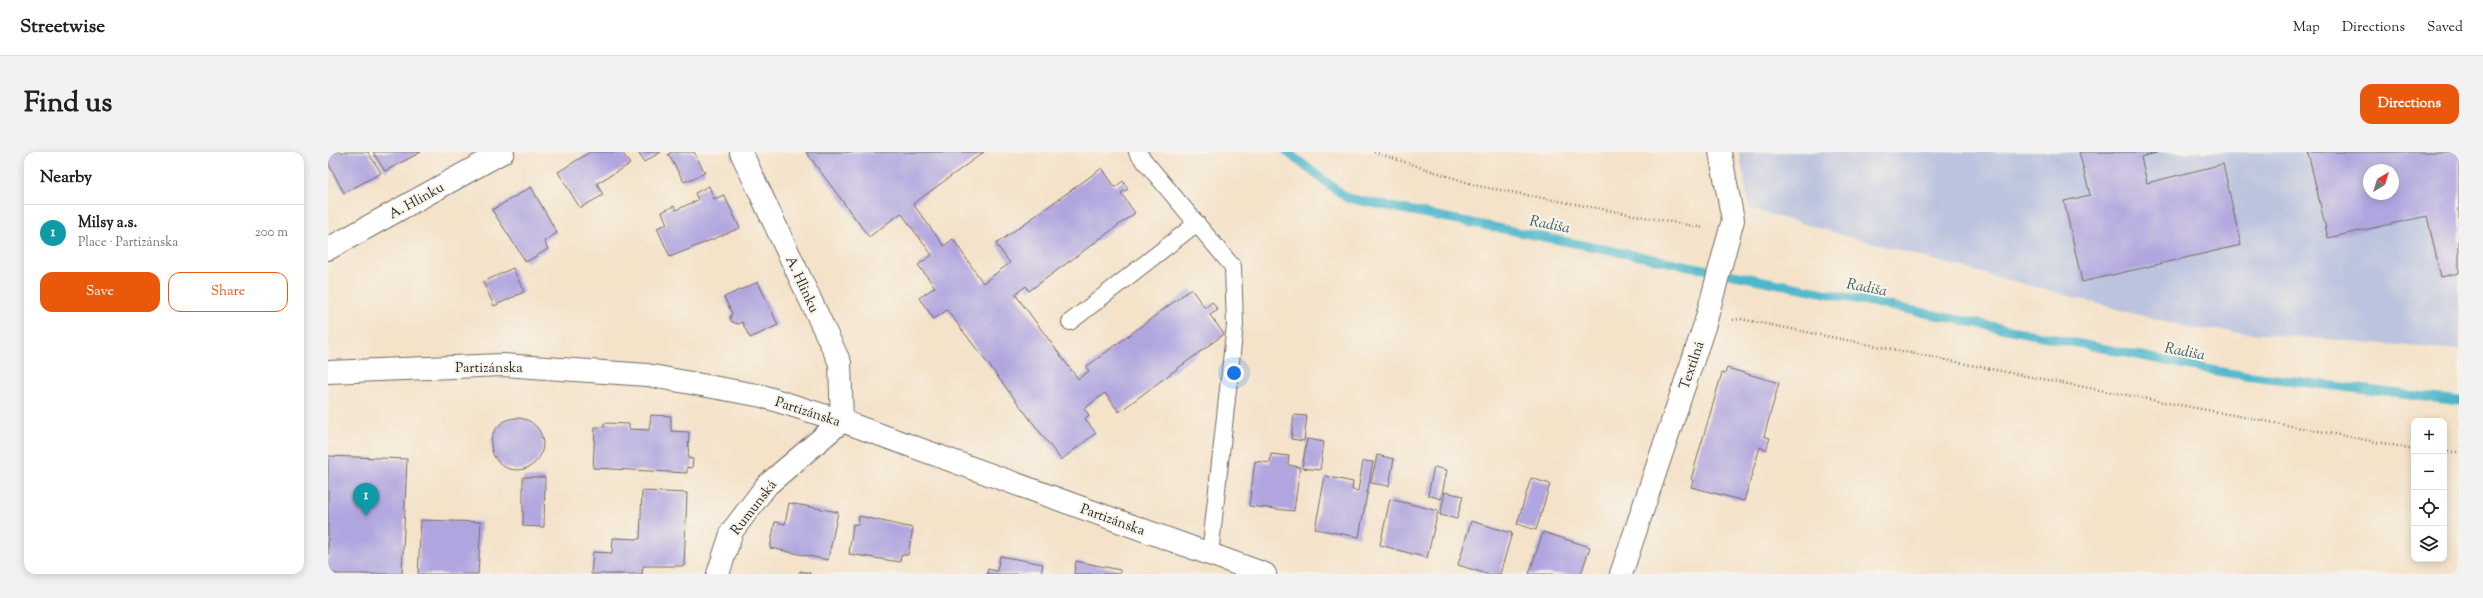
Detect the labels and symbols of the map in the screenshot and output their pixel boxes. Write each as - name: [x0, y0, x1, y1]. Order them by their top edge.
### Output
- north arrow: [2363, 164, 2399, 200]
- street label: A. Hlinku: [386, 178, 448, 225]
- water label: Radiša: [1528, 211, 1572, 240]
- street label: A. Hlinku: [779, 253, 823, 317]
- water label: Radiša: [1845, 274, 1889, 303]
- street label: Textilná: [1675, 338, 1711, 393]
- water label: Radiša: [2163, 338, 2207, 367]
- street label: Partizánska: [455, 359, 523, 379]
- your location: [1224, 363, 1244, 383]
- street label: Partizánska: [772, 393, 843, 433]
- street label: Rumunská: [727, 476, 783, 540]
- pin: 1: [353, 483, 379, 516]
- street label: Partizánska: [1077, 500, 1148, 542]

